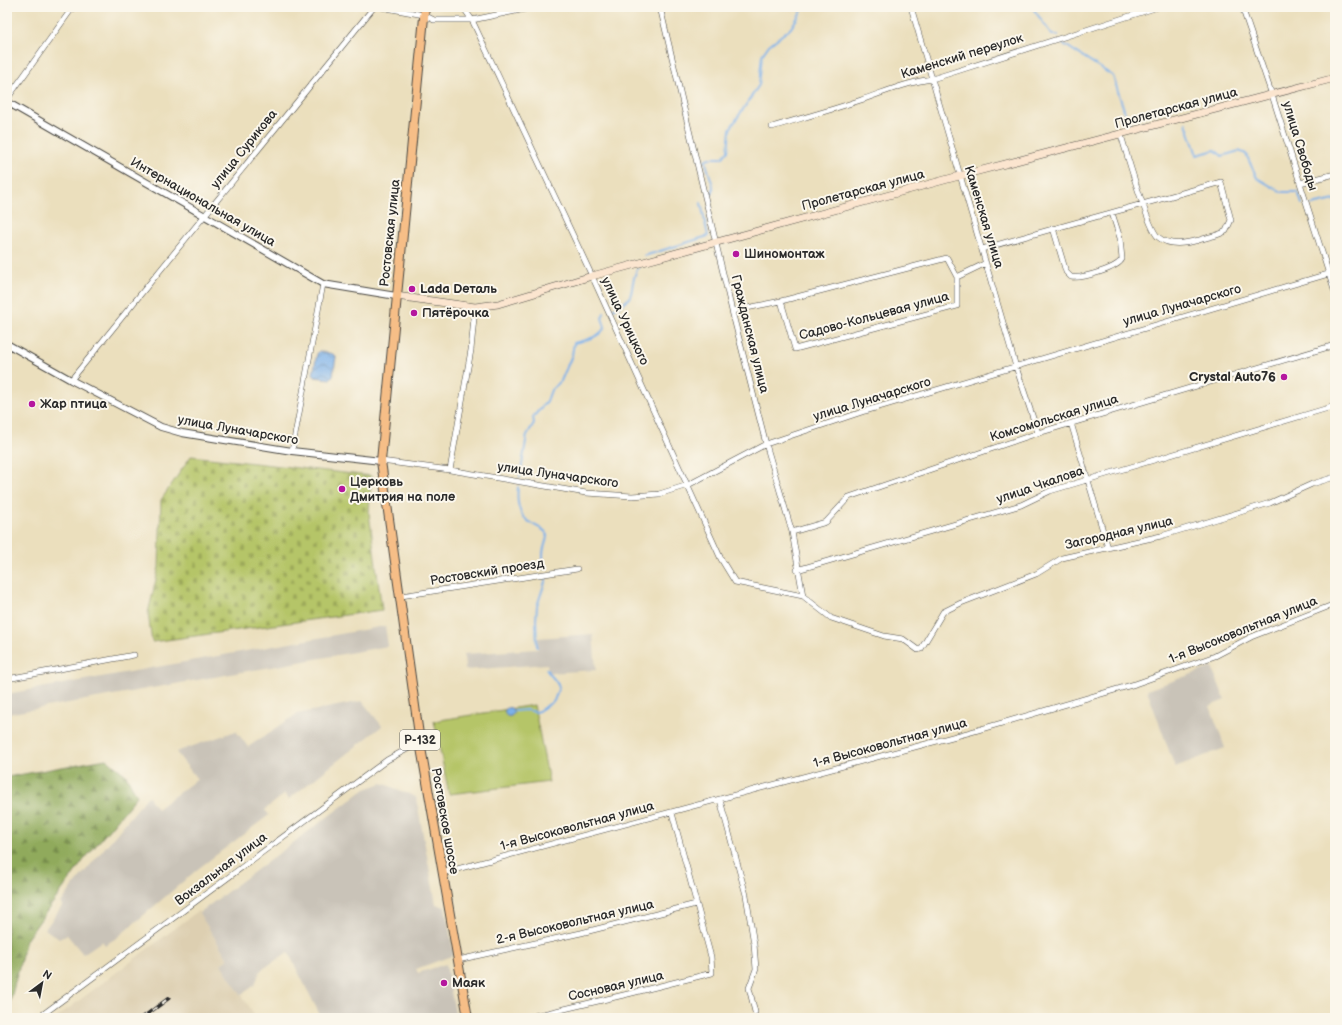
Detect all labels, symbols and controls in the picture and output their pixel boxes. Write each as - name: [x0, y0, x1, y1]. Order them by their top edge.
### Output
- street label: Каменский переулок: [899, 30, 1025, 82]
- street label: Пролетарская улица: [1113, 84, 1240, 132]
- street label: улица Свободы: [1279, 99, 1321, 193]
- street label: улица Сурикова: [207, 106, 281, 192]
- street label: Интернациональная улица: [128, 154, 279, 250]
- street label: Каменская улица: [961, 164, 1007, 271]
- street label: Пролетарская улица: [800, 166, 927, 214]
- street label: Ростовская улица: [376, 178, 404, 288]
- place label: Шиномонтаж: [744, 246, 825, 262]
- marker: Шиномонтаж: [731, 249, 741, 259]
- street label: Гражданская улица: [728, 273, 773, 395]
- street label: улица Урицкого: [598, 274, 652, 368]
- street label: улица Луначарского: [1121, 280, 1243, 329]
- place label: Lada Dеталь: [420, 281, 497, 297]
- marker: Lada Dеталь: [407, 284, 417, 294]
- street label: Садово-Кольцевая улица: [797, 288, 951, 344]
- place label: Пятёрочка: [422, 305, 489, 321]
- marker: Пятёрочка: [409, 308, 419, 318]
- place label: Crystal Auto76: [1189, 369, 1276, 385]
- marker: Crystal Auto76: [1279, 372, 1289, 382]
- street label: улица Луначарского: [811, 373, 933, 424]
- street label: Комсомольская улица: [988, 391, 1120, 445]
- place label: Жар птица: [40, 396, 107, 412]
- marker: Жар птица: [27, 399, 37, 409]
- street label: улица Луначарского: [177, 412, 300, 449]
- street label: улица Луначарского: [497, 459, 620, 491]
- street label: улица Чкалова: [994, 462, 1086, 507]
- place label: Церковь Дмитрия на поле: [350, 474, 455, 505]
- marker: Церковь Дмитрия на поле: [337, 484, 347, 494]
- street label: Загородная улица: [1063, 513, 1175, 553]
- street label: Ростовский проезд: [429, 555, 545, 589]
- street label: 1-я Высоковольтная улица: [1166, 593, 1320, 667]
- street label: 1-я Высоковольтная улица: [811, 715, 969, 771]
- road number: Р-132: [400, 730, 440, 750]
- street label: Ростовское шоссе: [428, 766, 462, 876]
- street label: 1-я Высоковольтная улица: [498, 798, 656, 854]
- street label: Вокзальная улица: [172, 829, 271, 909]
- street label: 2-я Высоковольтная улица: [495, 896, 656, 948]
- north arrow: [22, 963, 62, 1003]
- text: N: [40, 967, 54, 983]
- street label: Сосновая улица: [567, 967, 666, 1005]
- place label: Маяк: [452, 975, 486, 991]
- marker: Маяк: [439, 978, 449, 988]

